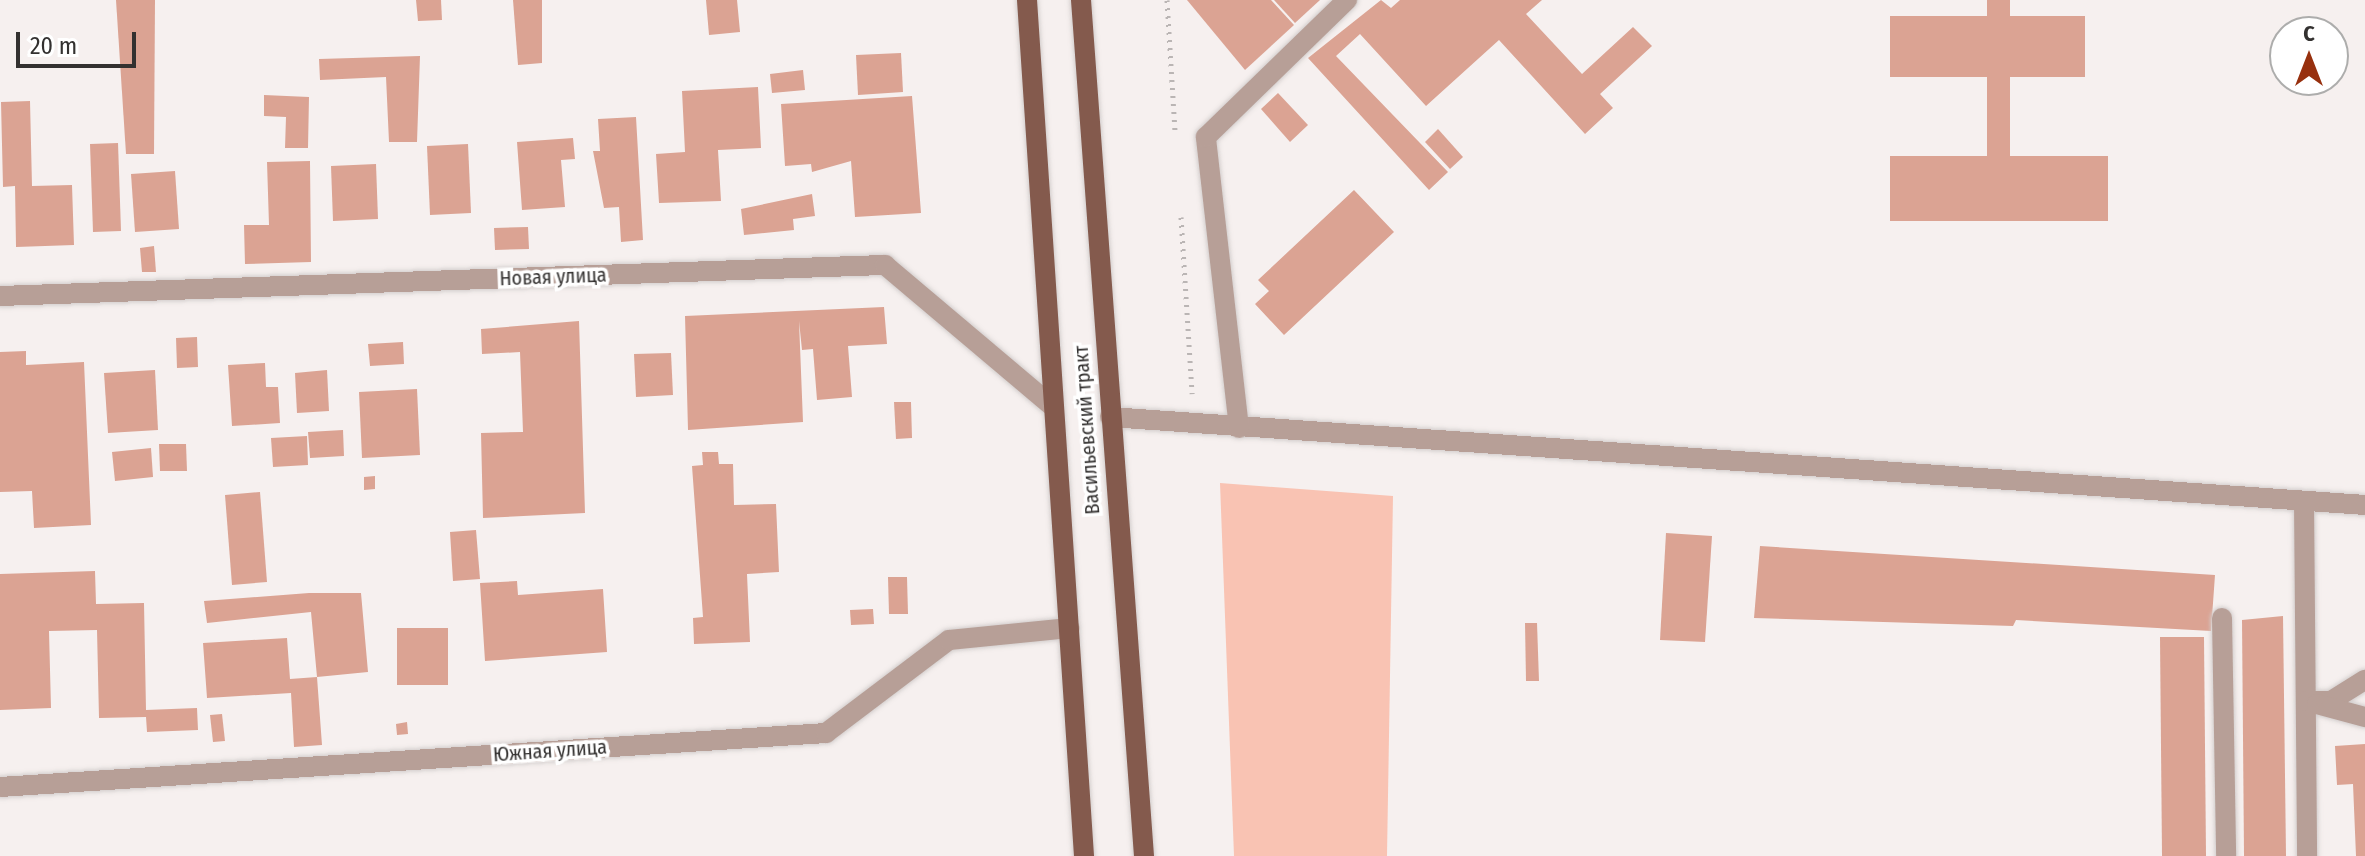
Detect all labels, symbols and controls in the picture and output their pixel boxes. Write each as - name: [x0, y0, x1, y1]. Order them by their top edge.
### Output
- scale bar: [20, 16, 140, 66]
- north arrow: [2269, 16, 2349, 96]
- text: С: [2303, 20, 2315, 47]
- text: 20 m: [30, 32, 77, 60]
- street label: Новая улица: [499, 263, 607, 291]
- street label: Васильевский тракт: [1069, 345, 1105, 515]
- street label: Южная улица: [492, 735, 608, 767]

